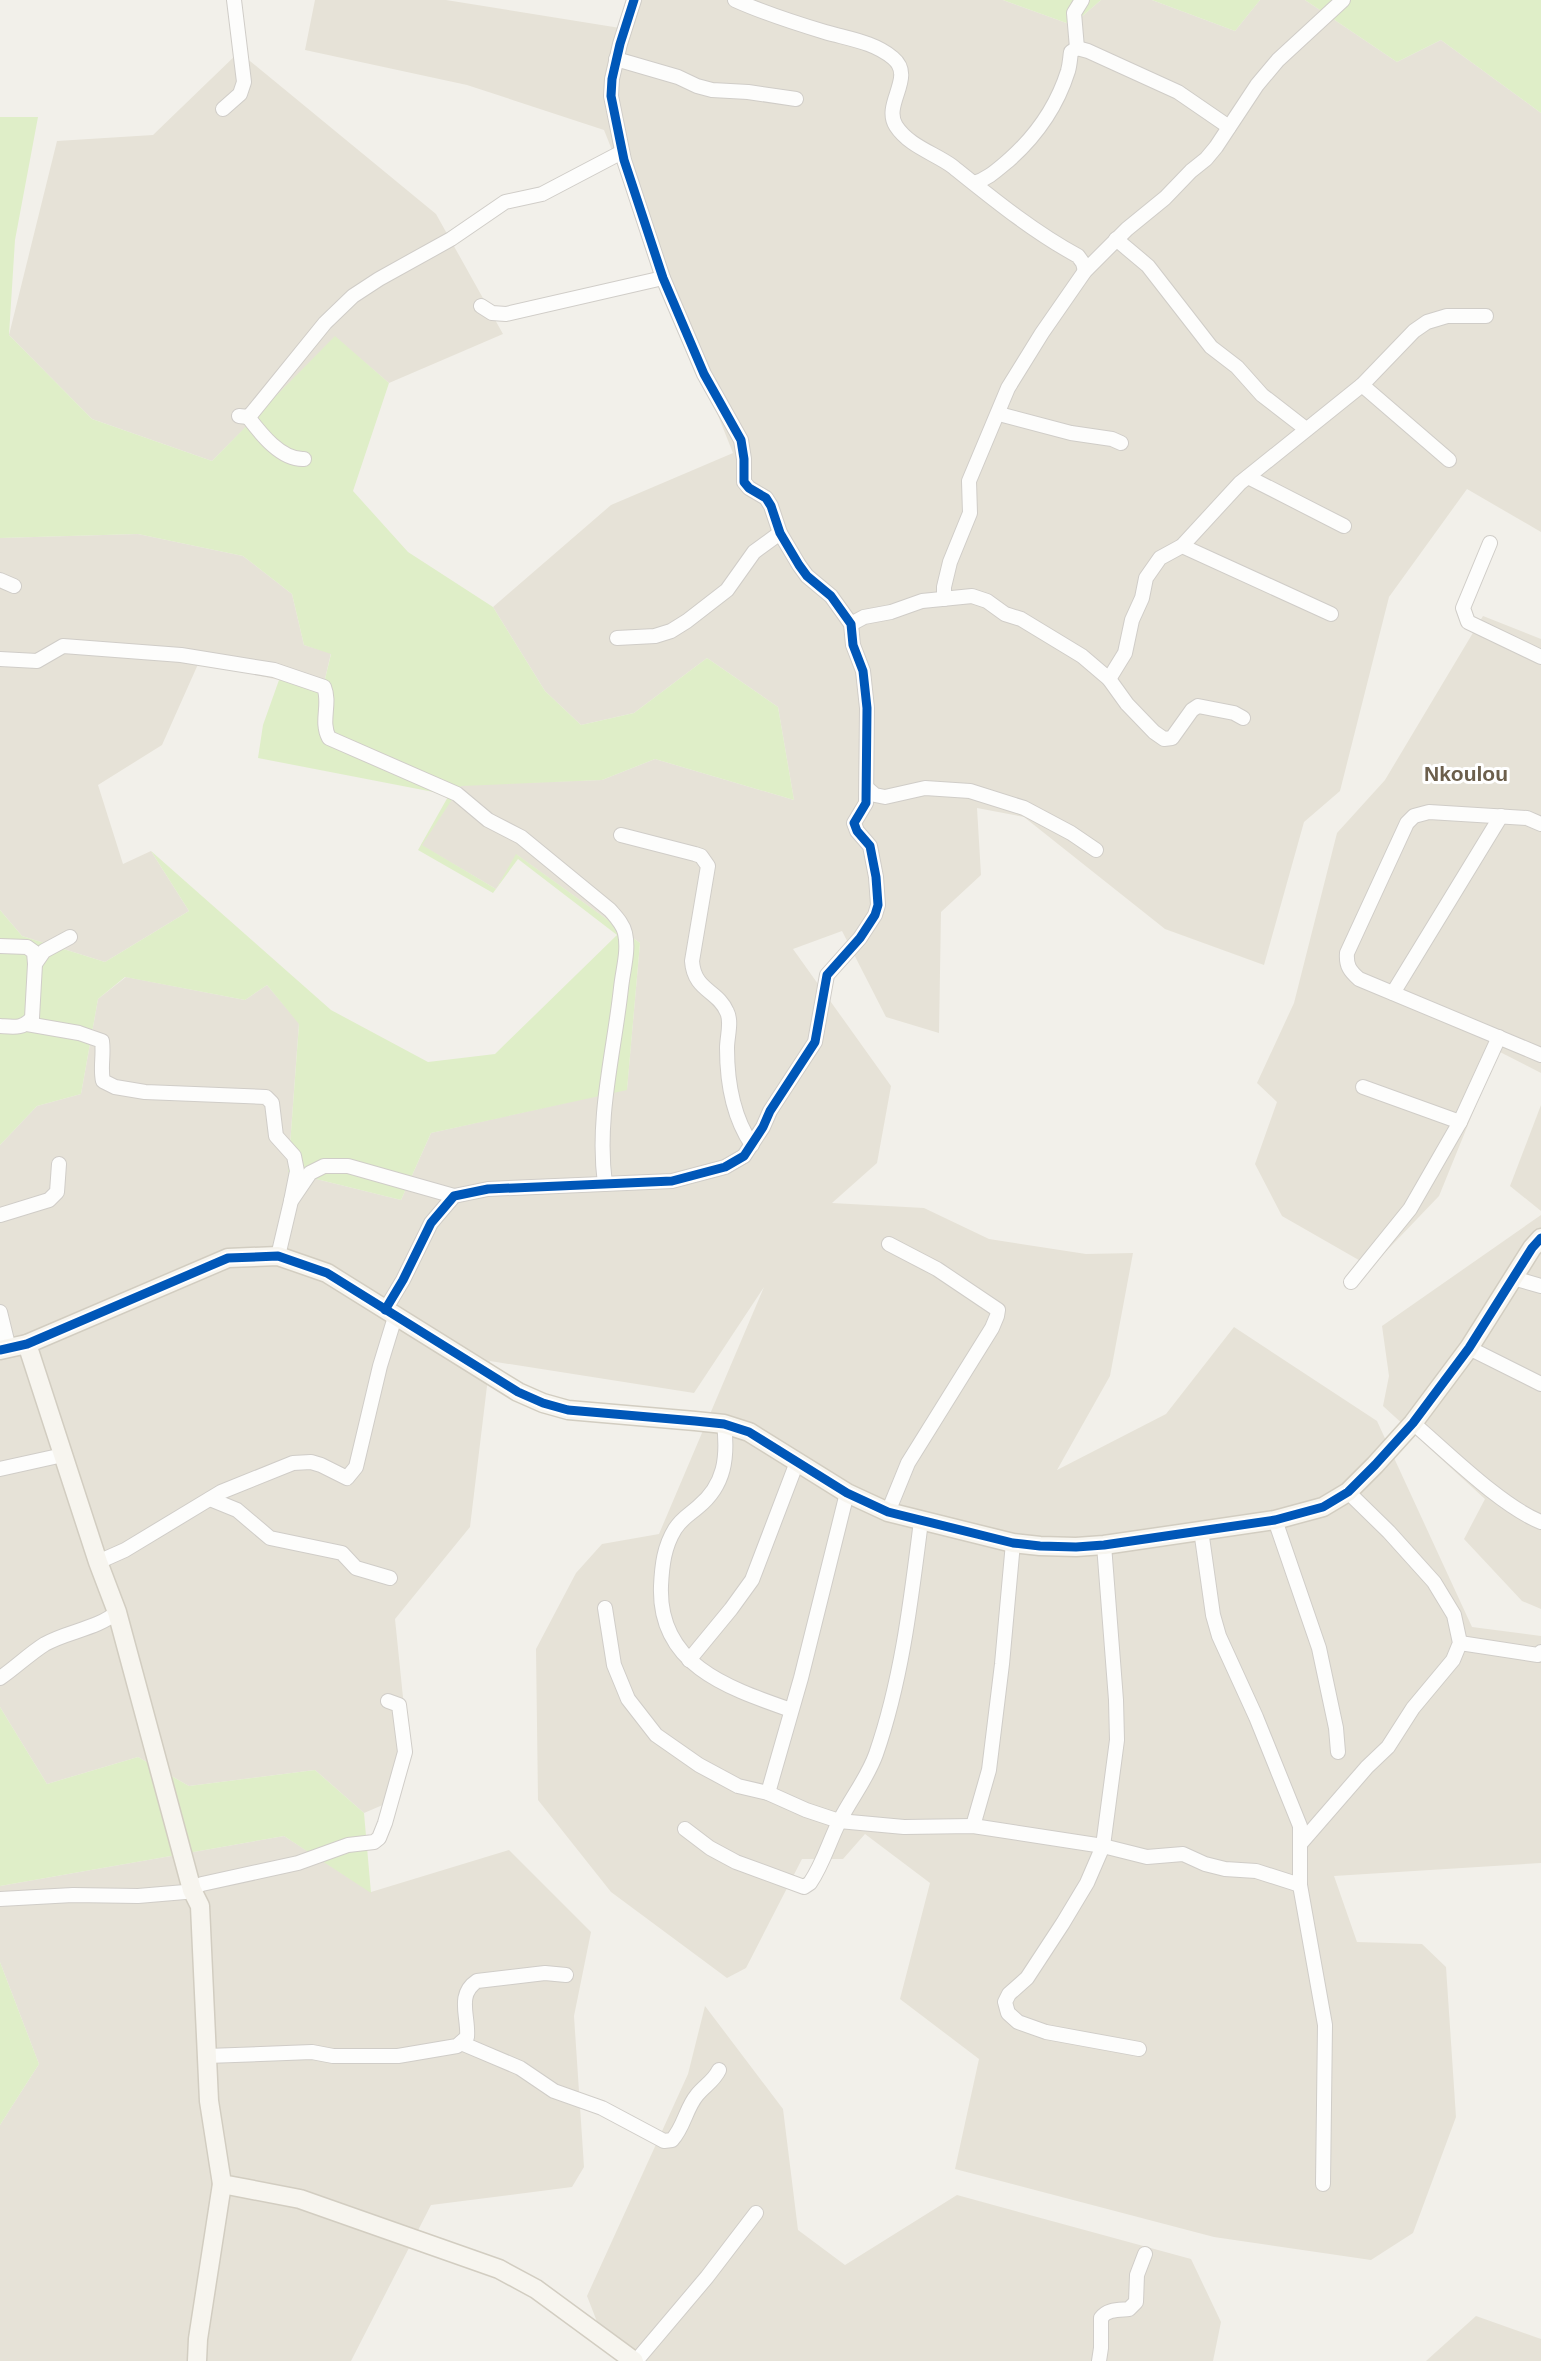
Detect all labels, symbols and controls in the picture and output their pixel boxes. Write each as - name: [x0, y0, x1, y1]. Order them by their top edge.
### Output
- district label: Nkoulou: [1424, 762, 1508, 785]

